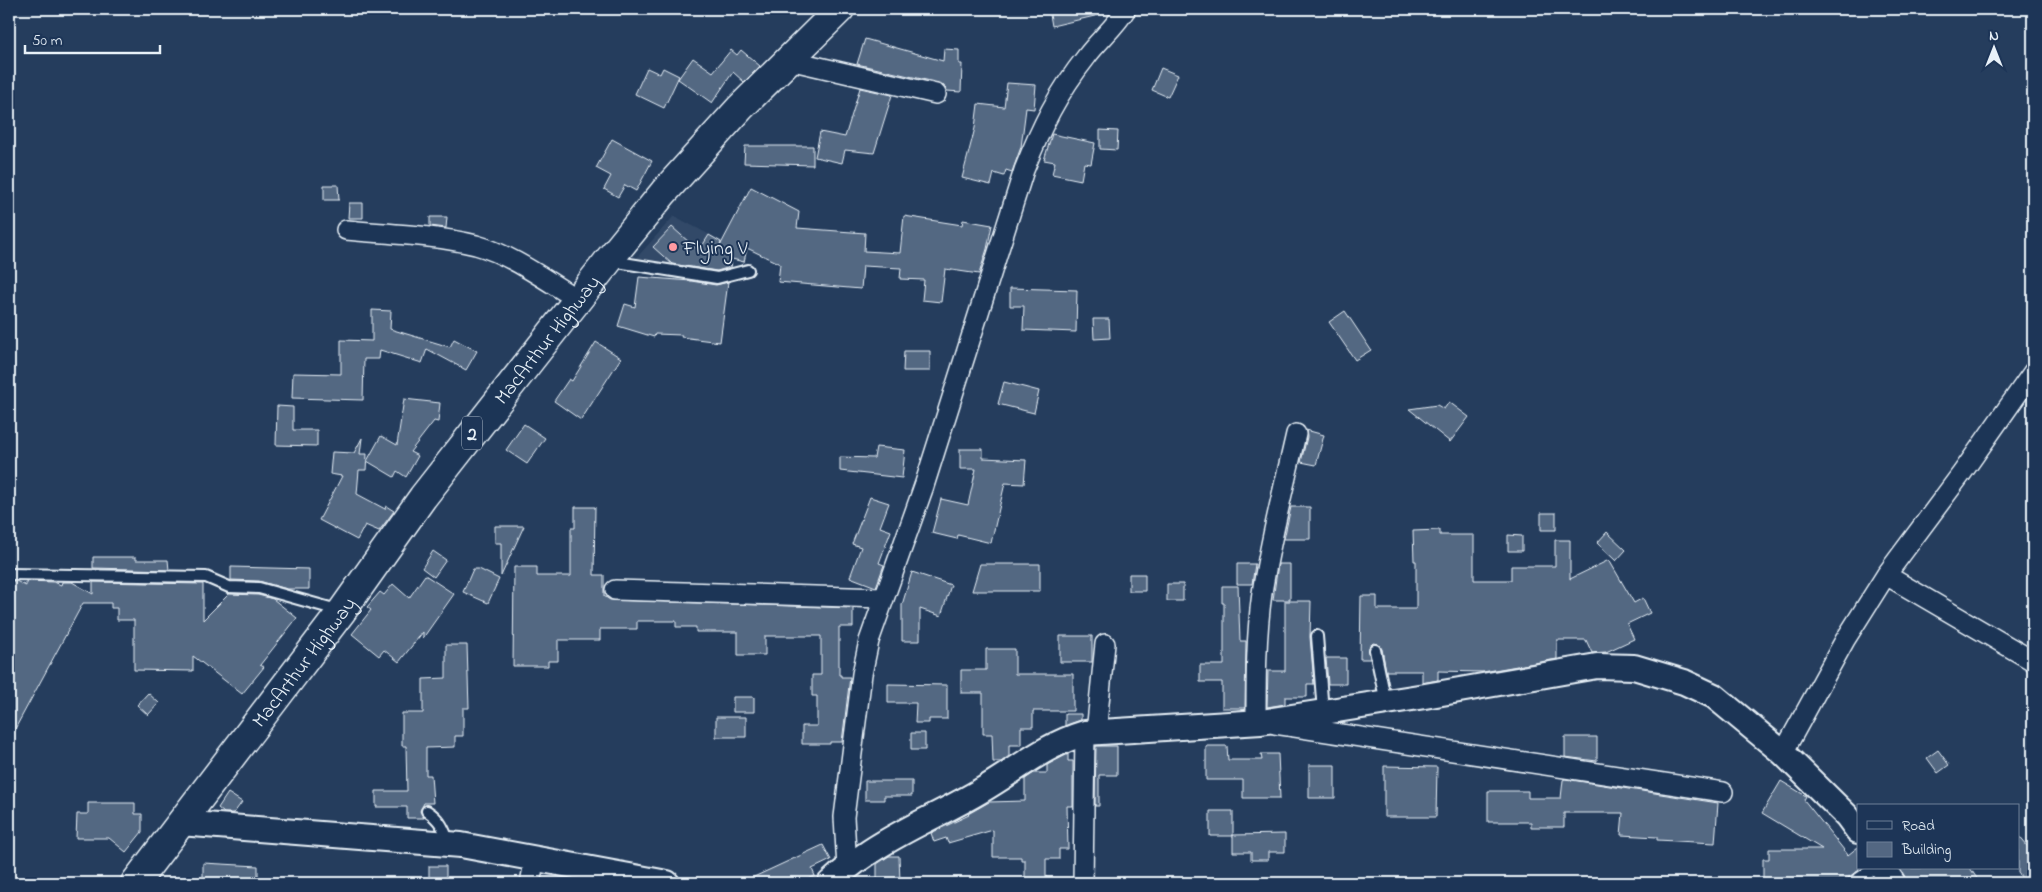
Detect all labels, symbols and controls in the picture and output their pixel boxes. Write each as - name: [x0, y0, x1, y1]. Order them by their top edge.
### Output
- scale bar: [25, 22, 160, 54]
- north arrow: [1970, 22, 2020, 72]
- text: N: [1989, 26, 1999, 47]
- text: 50 m: [32, 30, 63, 52]
- place label: Flying V: [682, 235, 748, 265]
- marker: Flying V: [667, 241, 679, 253]
- street label: MacArthur Highway: [489, 270, 608, 412]
- road number: 2: [462, 416, 482, 449]
- street label: MacArthur Highway: [246, 592, 364, 735]
- legend: [1857, 804, 2020, 870]
- text: Road: [1902, 815, 1935, 837]
- text: Building: [1901, 839, 1951, 862]

